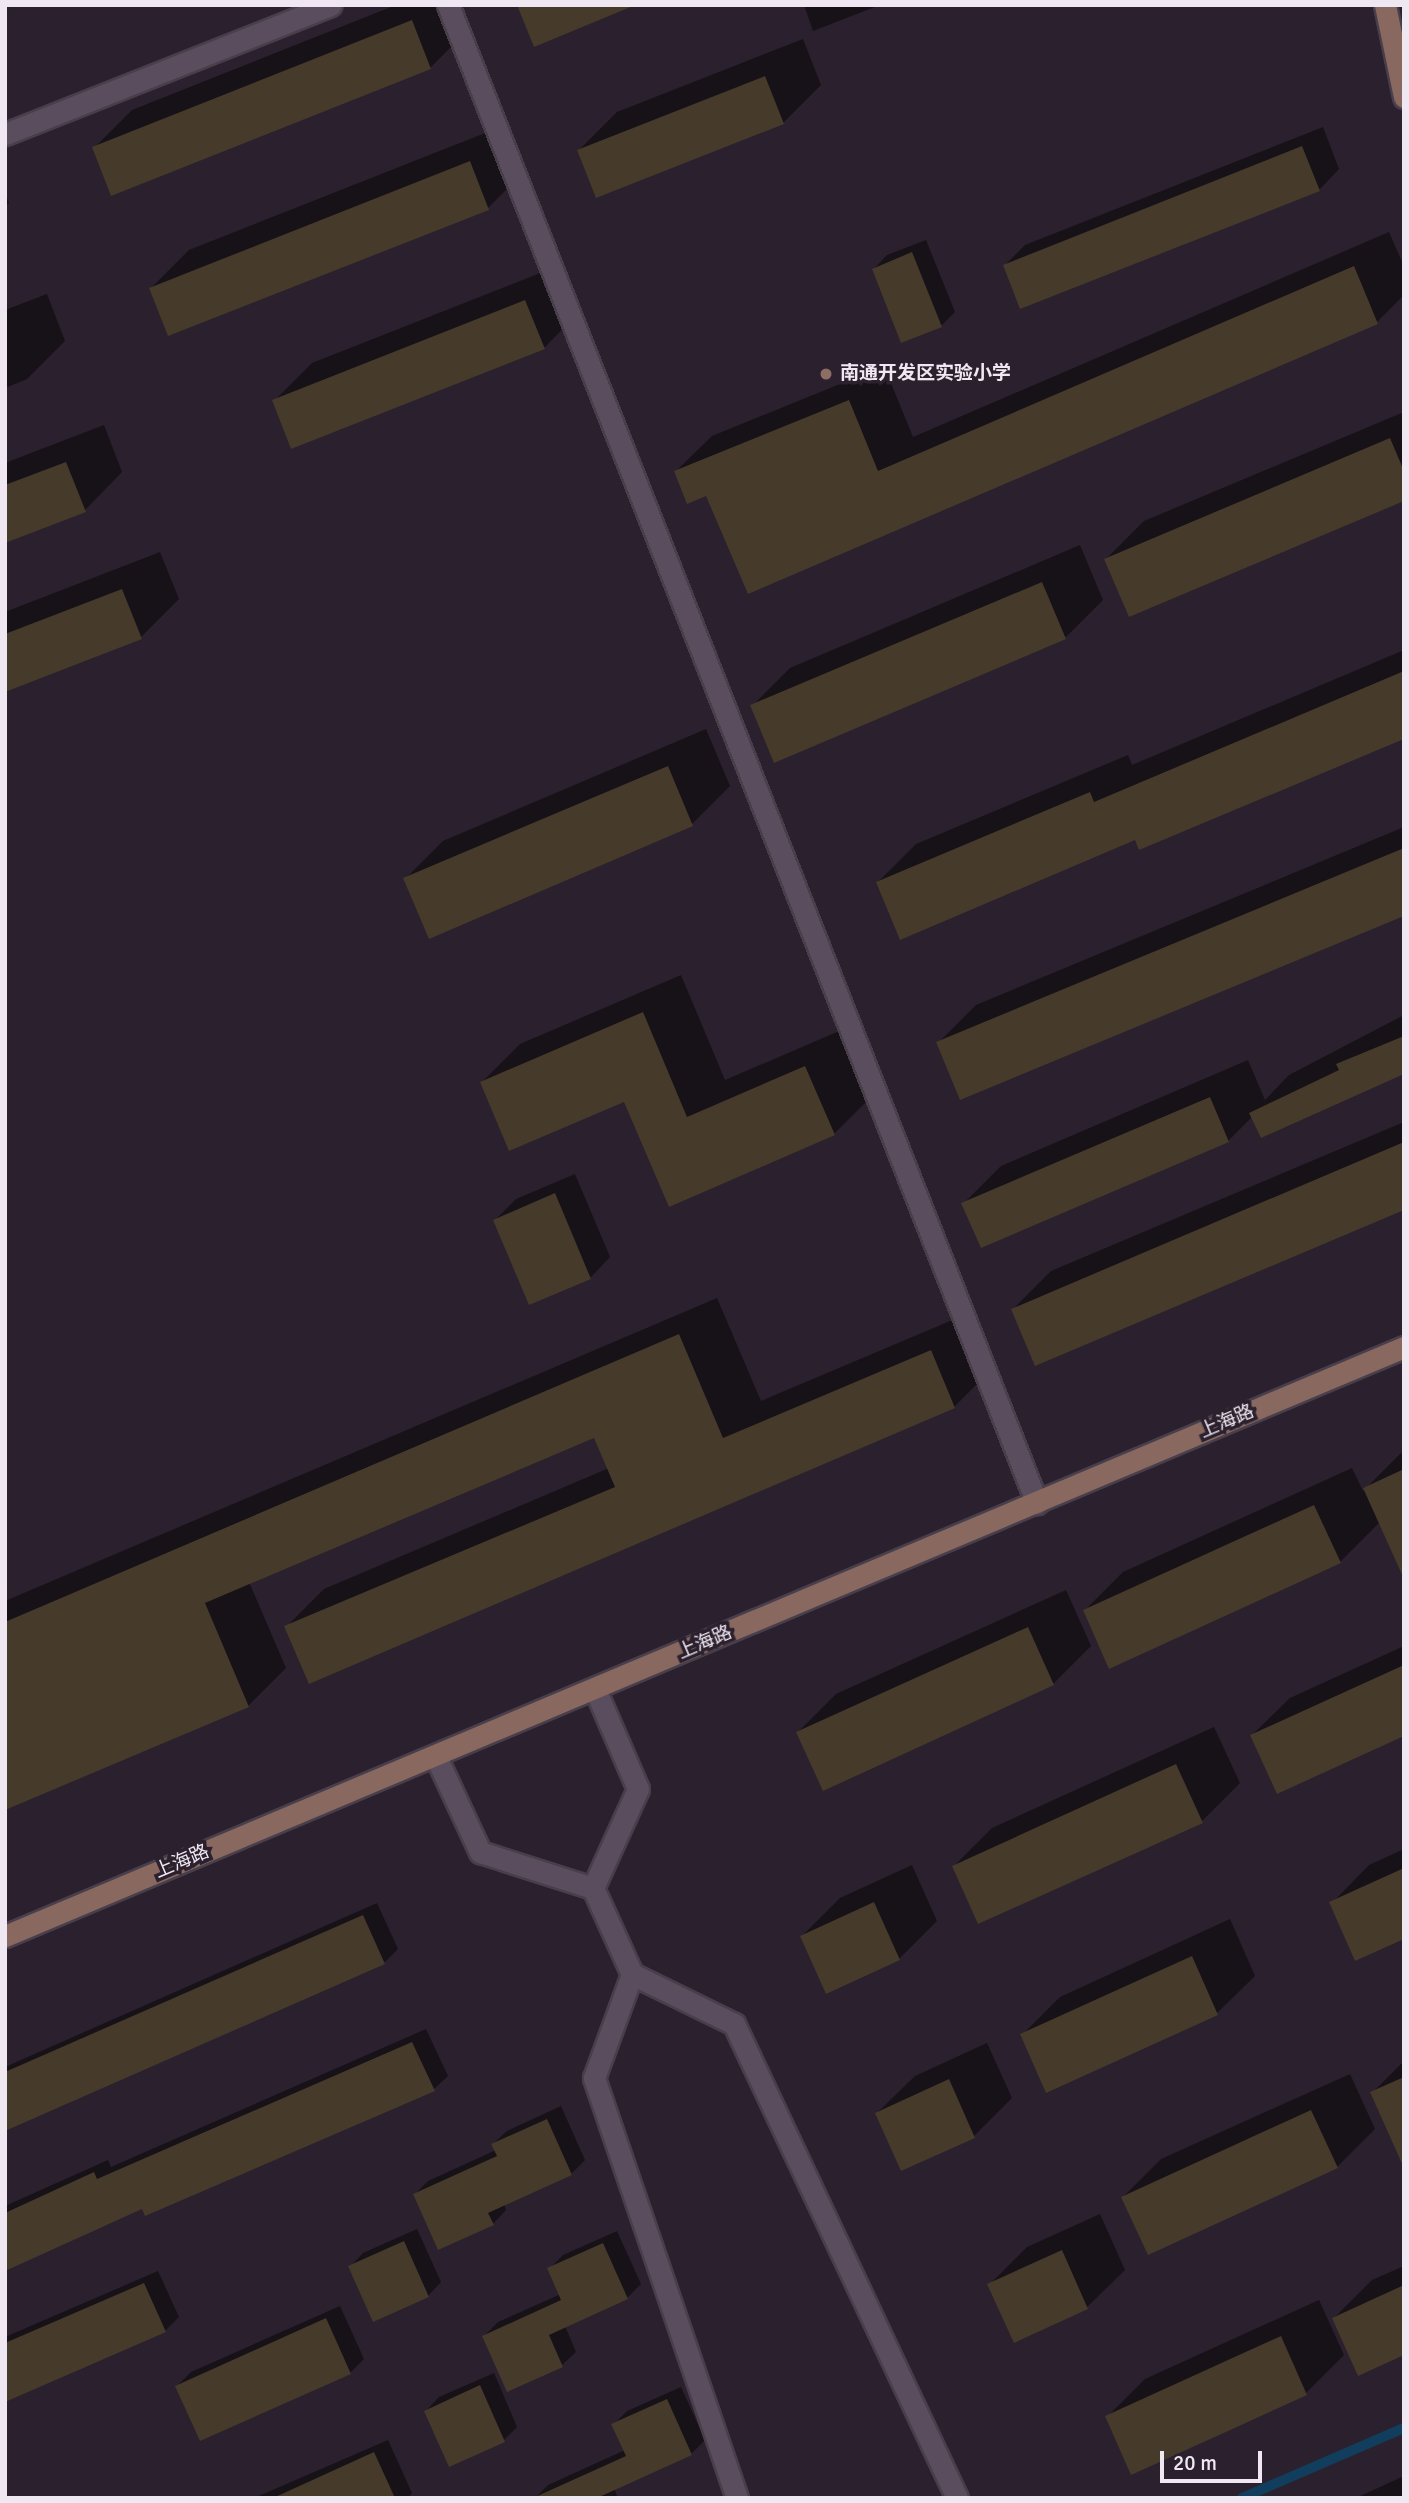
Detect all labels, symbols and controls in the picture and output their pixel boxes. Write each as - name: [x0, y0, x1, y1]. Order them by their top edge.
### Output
- place label: 南通开发区实验小学: [840, 363, 1011, 385]
- marker: 南通开发区实验小学: [818, 366, 834, 382]
- street label: 上海路: [1196, 1400, 1258, 1444]
- street label: 上海路: [674, 1621, 736, 1665]
- street label: 上海路: [151, 1840, 213, 1884]
- scale bar: [1164, 2436, 1266, 2480]
- text: 20 m: [1173, 2450, 1217, 2476]

